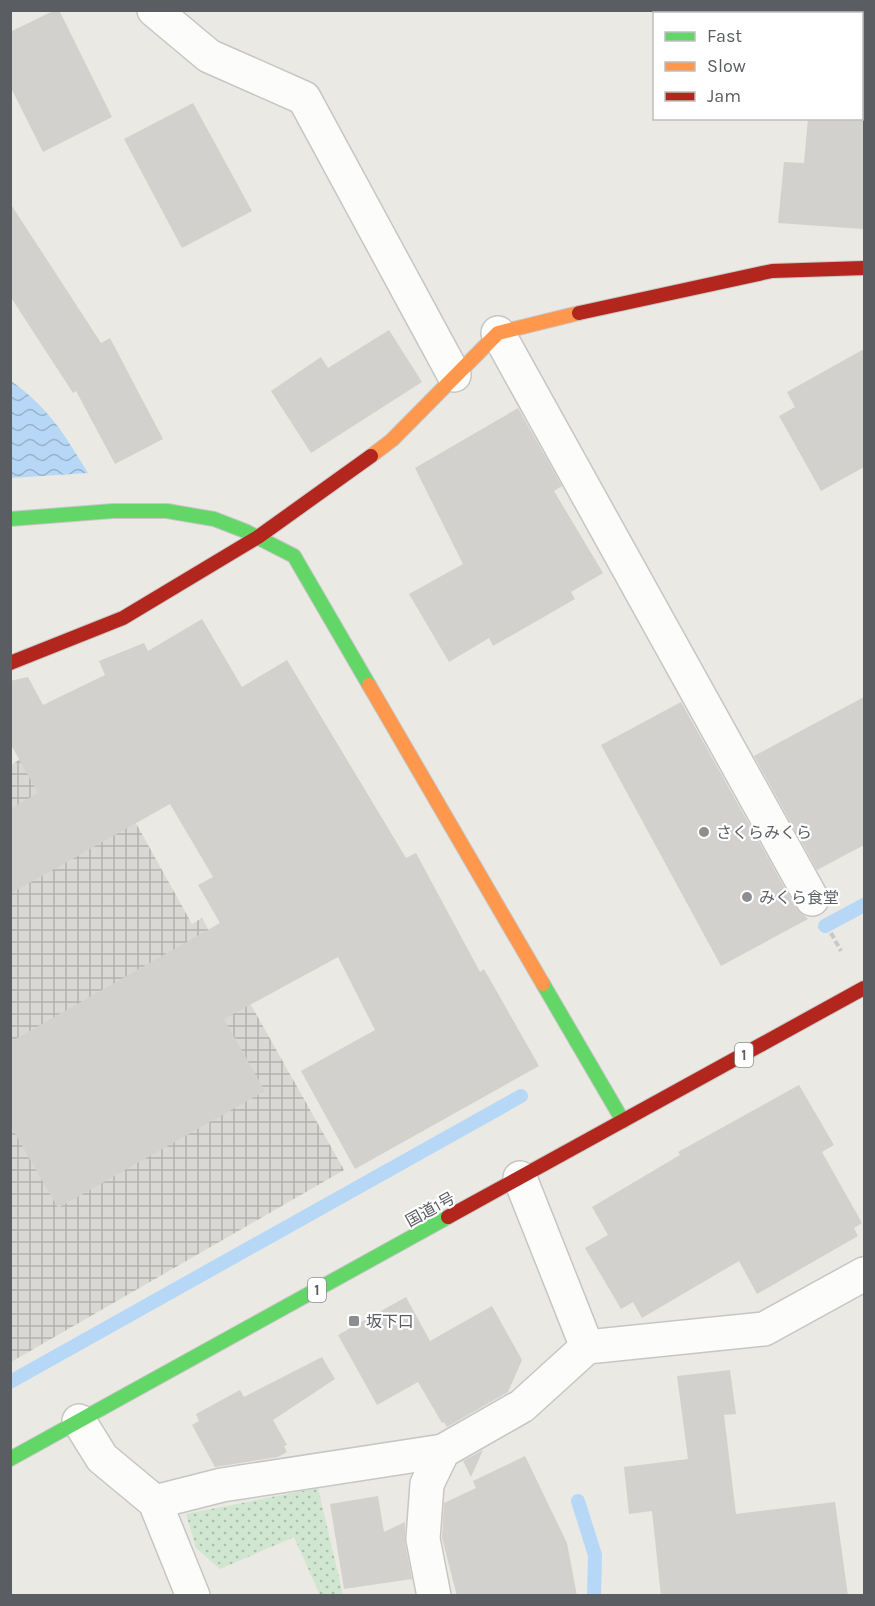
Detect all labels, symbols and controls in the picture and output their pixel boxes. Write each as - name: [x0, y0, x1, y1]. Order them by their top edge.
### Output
- legend: [653, 12, 863, 120]
- text: Fast: [707, 25, 742, 47]
- text: Slow: [707, 55, 746, 77]
- text: Jam: [707, 85, 741, 107]
- place label: さくらみくら: [716, 823, 812, 842]
- marker: さくらみくら: [697, 825, 711, 839]
- place label: みくら食堂: [759, 888, 839, 907]
- marker: みくら食堂: [740, 890, 754, 904]
- road number: 1: [735, 1043, 753, 1067]
- street label: 国道1号: [402, 1188, 458, 1231]
- road number: 1: [308, 1278, 326, 1302]
- place label: 坂下口: [366, 1312, 414, 1331]
- marker: 坂下口: [347, 1314, 361, 1328]

